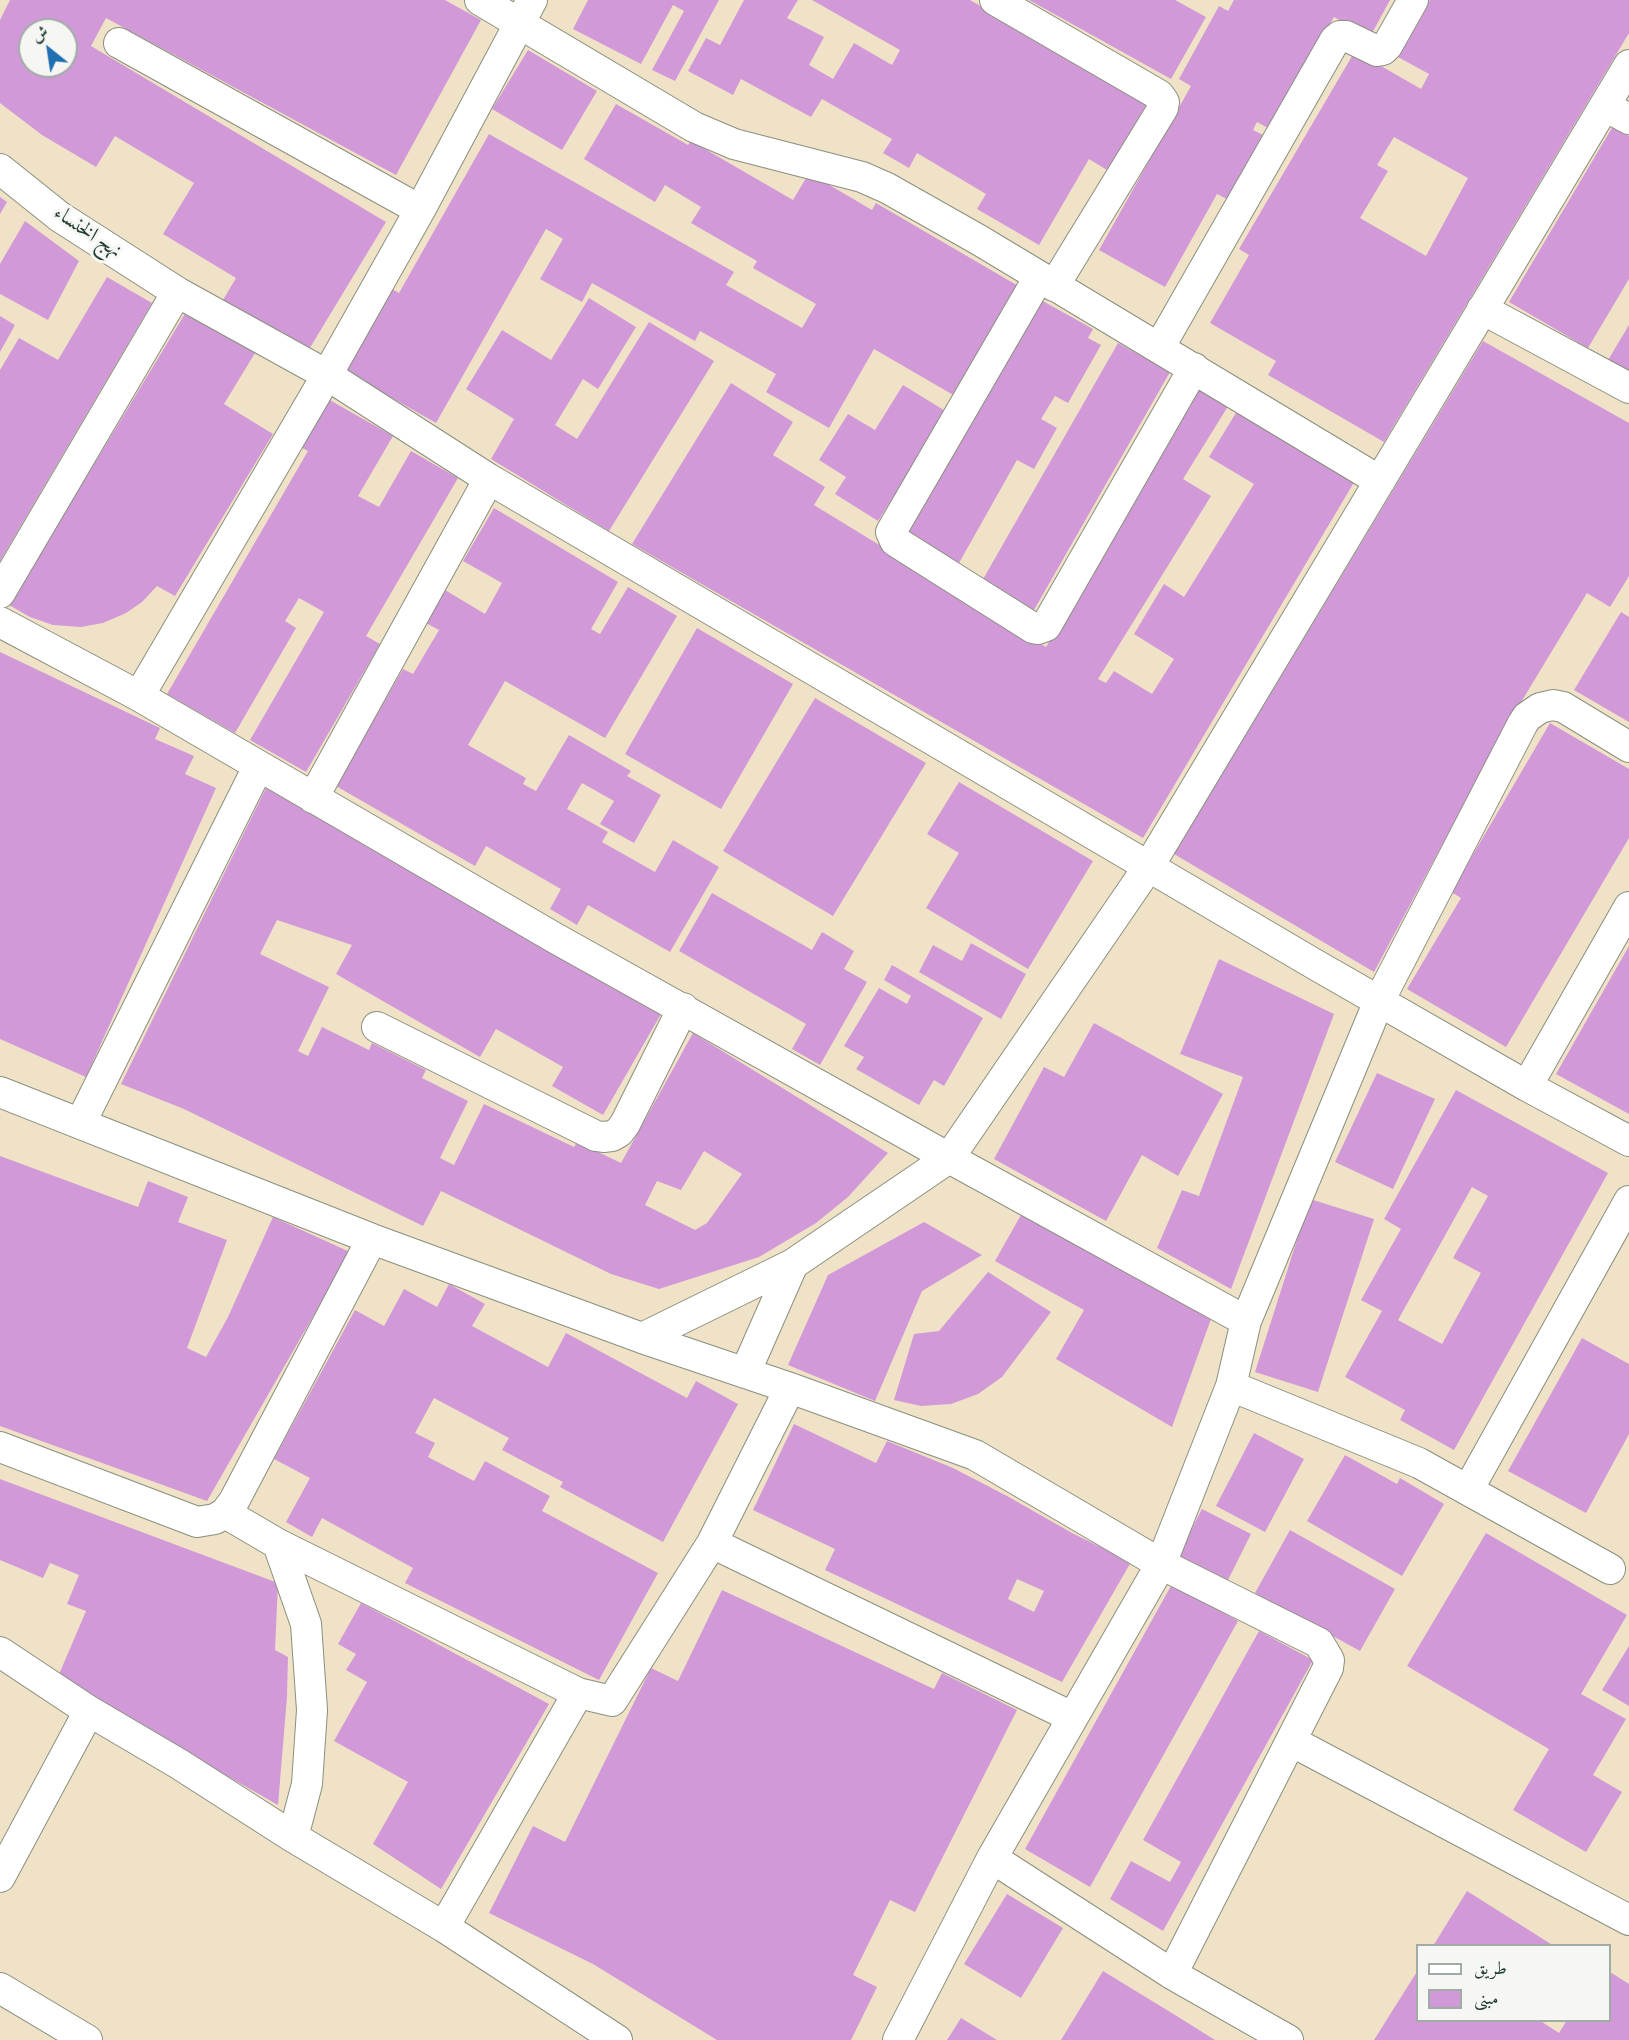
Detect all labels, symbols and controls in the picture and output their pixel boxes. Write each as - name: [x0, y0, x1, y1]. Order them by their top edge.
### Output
- north arrow: [18, 18, 78, 78]
- text: ش: [28, 22, 52, 47]
- street label: نهج الخنساء: [48, 201, 126, 265]
- legend: [1416, 1944, 1611, 2022]
- text: طريق: [1474, 1958, 1507, 1980]
- text: مبنى: [1474, 1988, 1499, 2010]

